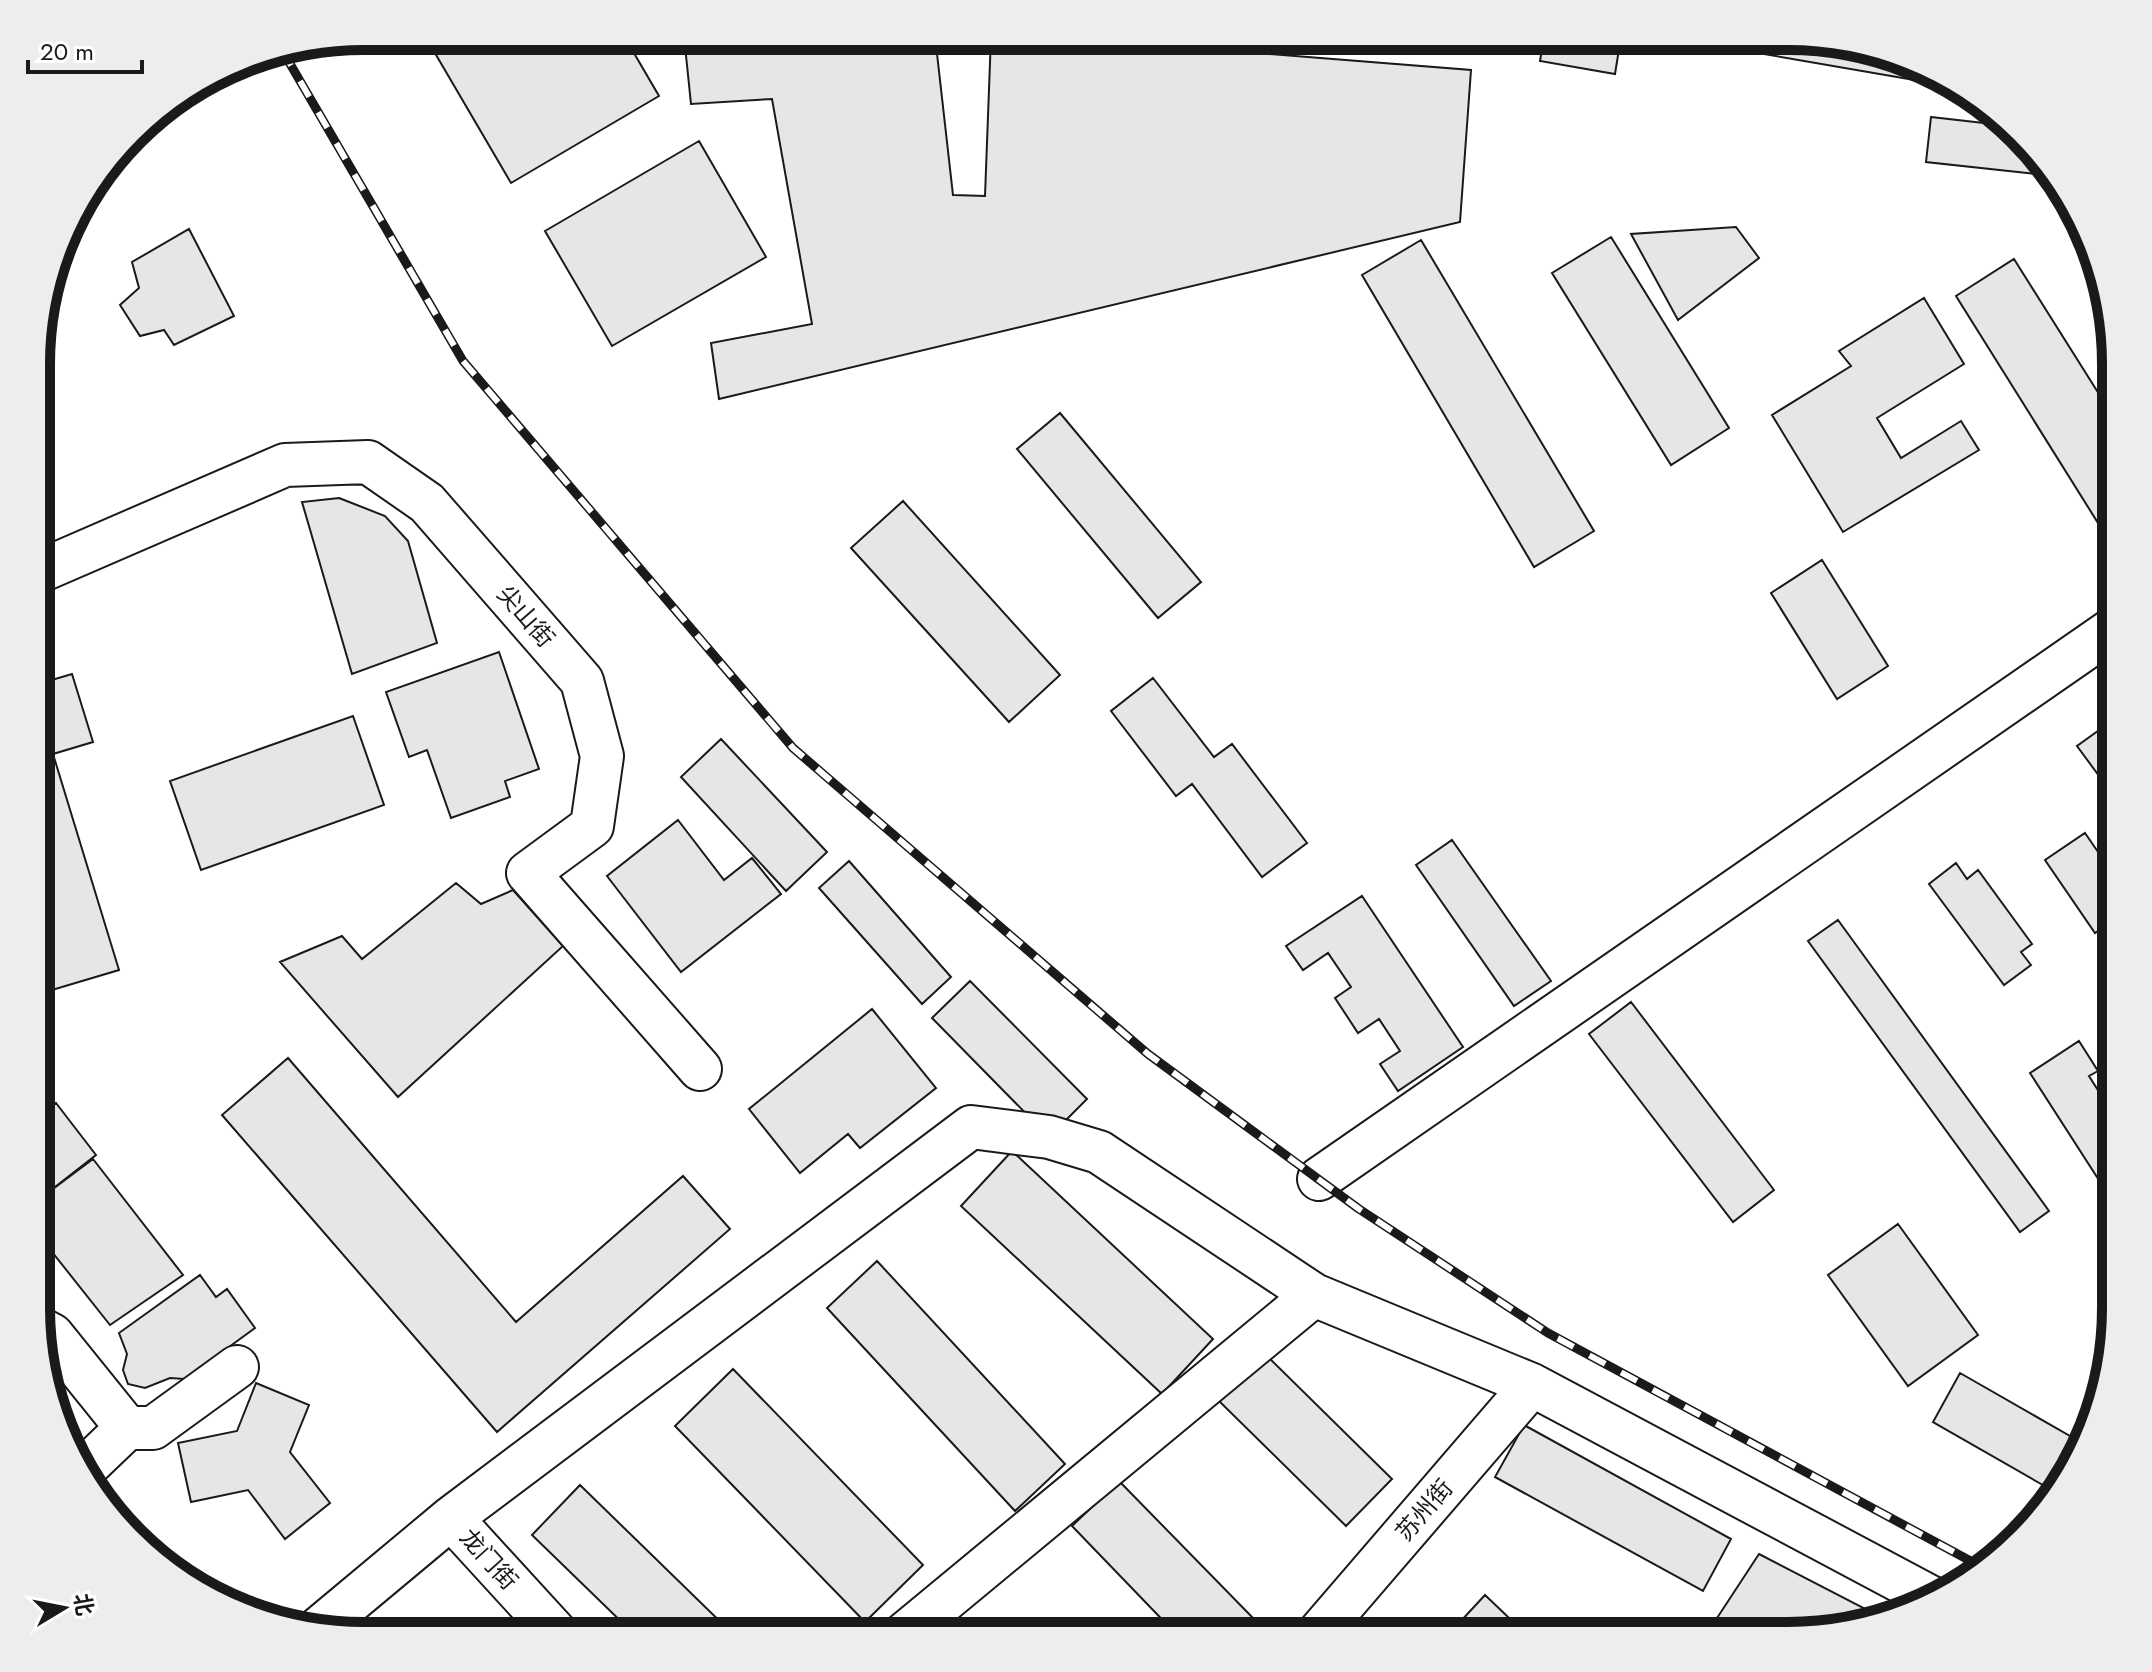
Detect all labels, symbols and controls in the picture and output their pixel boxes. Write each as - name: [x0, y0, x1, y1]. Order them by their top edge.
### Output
- scale bar: [28, 24, 142, 74]
- text: 20 m: [40, 34, 94, 69]
- street label: 尖山街: [489, 577, 563, 655]
- street label: 苏州街: [1387, 1471, 1461, 1549]
- street label: 龙门街: [452, 1521, 526, 1597]
- north arrow: [24, 1568, 104, 1648]
- text: 北: [66, 1591, 101, 1618]

